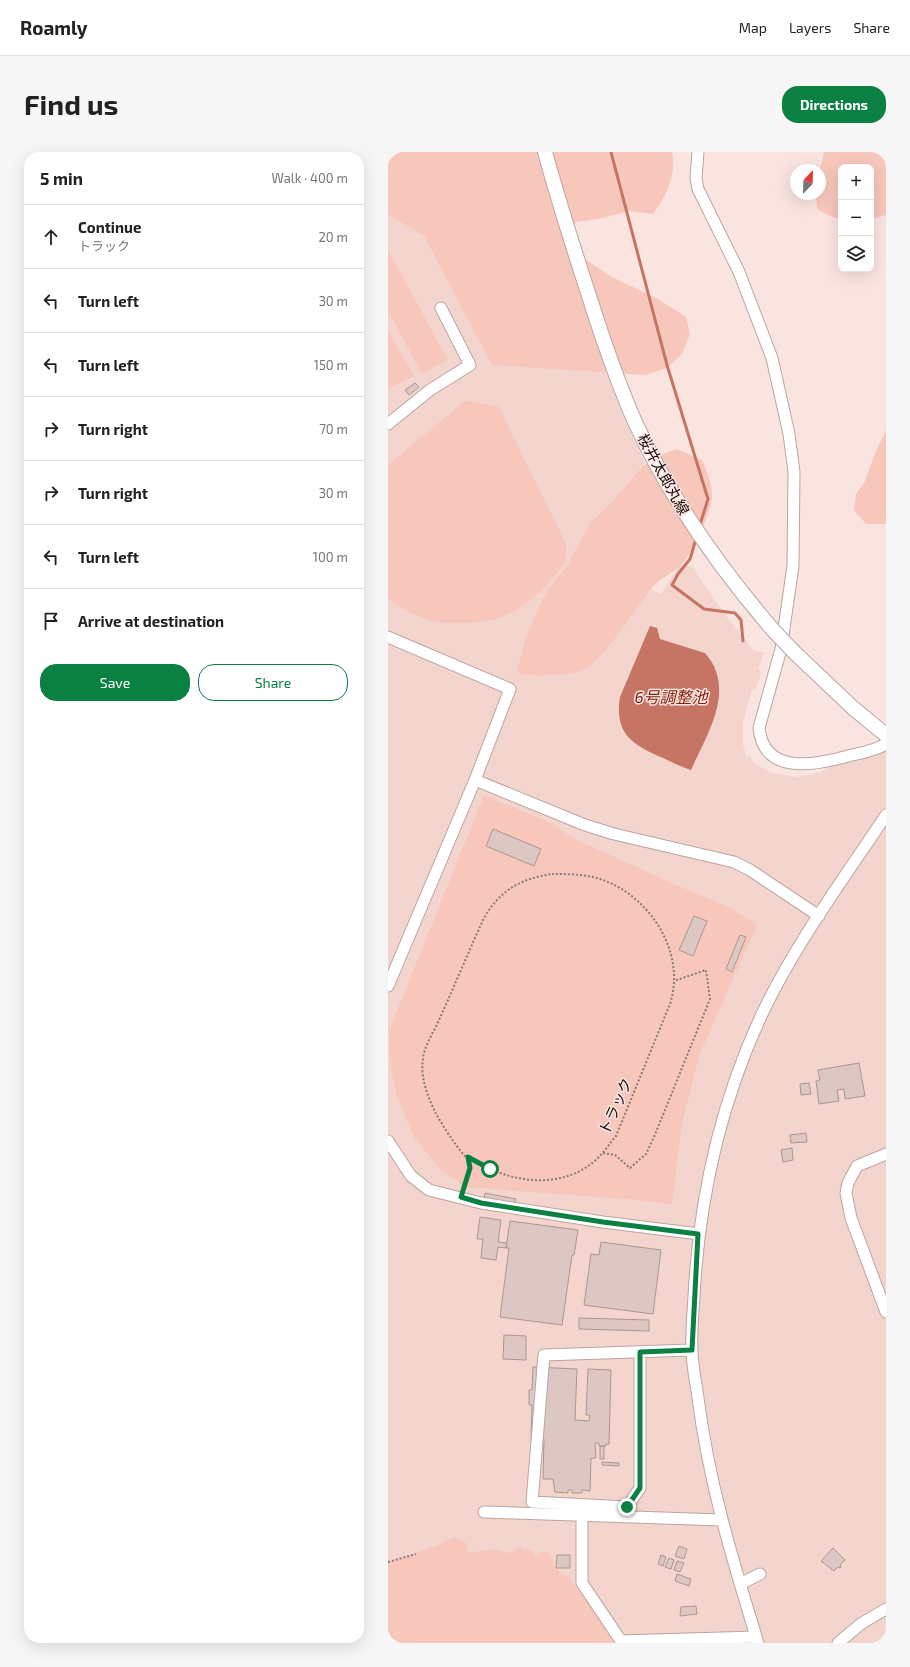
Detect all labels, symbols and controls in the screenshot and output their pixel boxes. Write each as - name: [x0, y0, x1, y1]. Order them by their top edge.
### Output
- text: Roamly: [20, 16, 87, 39]
- text: Map: [739, 19, 767, 36]
- text: Layers: [789, 19, 831, 36]
- text: Share: [853, 19, 890, 36]
- button: Directions: [782, 86, 886, 123]
- text: Find us: [24, 87, 118, 121]
- north arrow: [790, 164, 826, 200]
- map controls: [838, 164, 874, 272]
- button: +: [838, 164, 874, 200]
- text: 5 min: [40, 168, 83, 188]
- text: Walk · 400 m: [272, 170, 348, 186]
- button: −: [838, 200, 874, 236]
- text: Continue: [78, 218, 141, 236]
- icon: ahead: [40, 226, 62, 248]
- text: 20 m: [319, 229, 348, 245]
- button: layers: [838, 236, 874, 272]
- text: トラック: [78, 238, 130, 254]
- icon: left: [40, 290, 62, 312]
- text: Turn left: [78, 292, 139, 310]
- text: 30 m: [319, 293, 348, 309]
- icon: left: [40, 354, 62, 376]
- text: Turn left: [78, 356, 139, 374]
- text: 150 m: [314, 357, 348, 373]
- icon: right: [40, 418, 62, 440]
- text: Turn right: [78, 420, 148, 438]
- text: 70 m: [319, 421, 348, 437]
- street label: 桜井太郎丸線: [634, 430, 694, 518]
- icon: right: [40, 482, 62, 504]
- text: Turn right: [78, 484, 148, 502]
- text: 30 m: [319, 485, 348, 501]
- icon: left: [40, 546, 62, 568]
- text: Turn left: [78, 548, 139, 566]
- text: 100 m: [313, 549, 348, 565]
- icon: arrive: [40, 610, 62, 632]
- text: Arrive at destination: [78, 612, 224, 630]
- button: Save: [40, 664, 190, 701]
- button: Share: [198, 664, 348, 701]
- water label: 6号調整池: [634, 687, 710, 706]
- street label: トラック: [595, 1075, 635, 1137]
- route start: [481, 1160, 499, 1178]
- route end: [618, 1498, 636, 1516]

